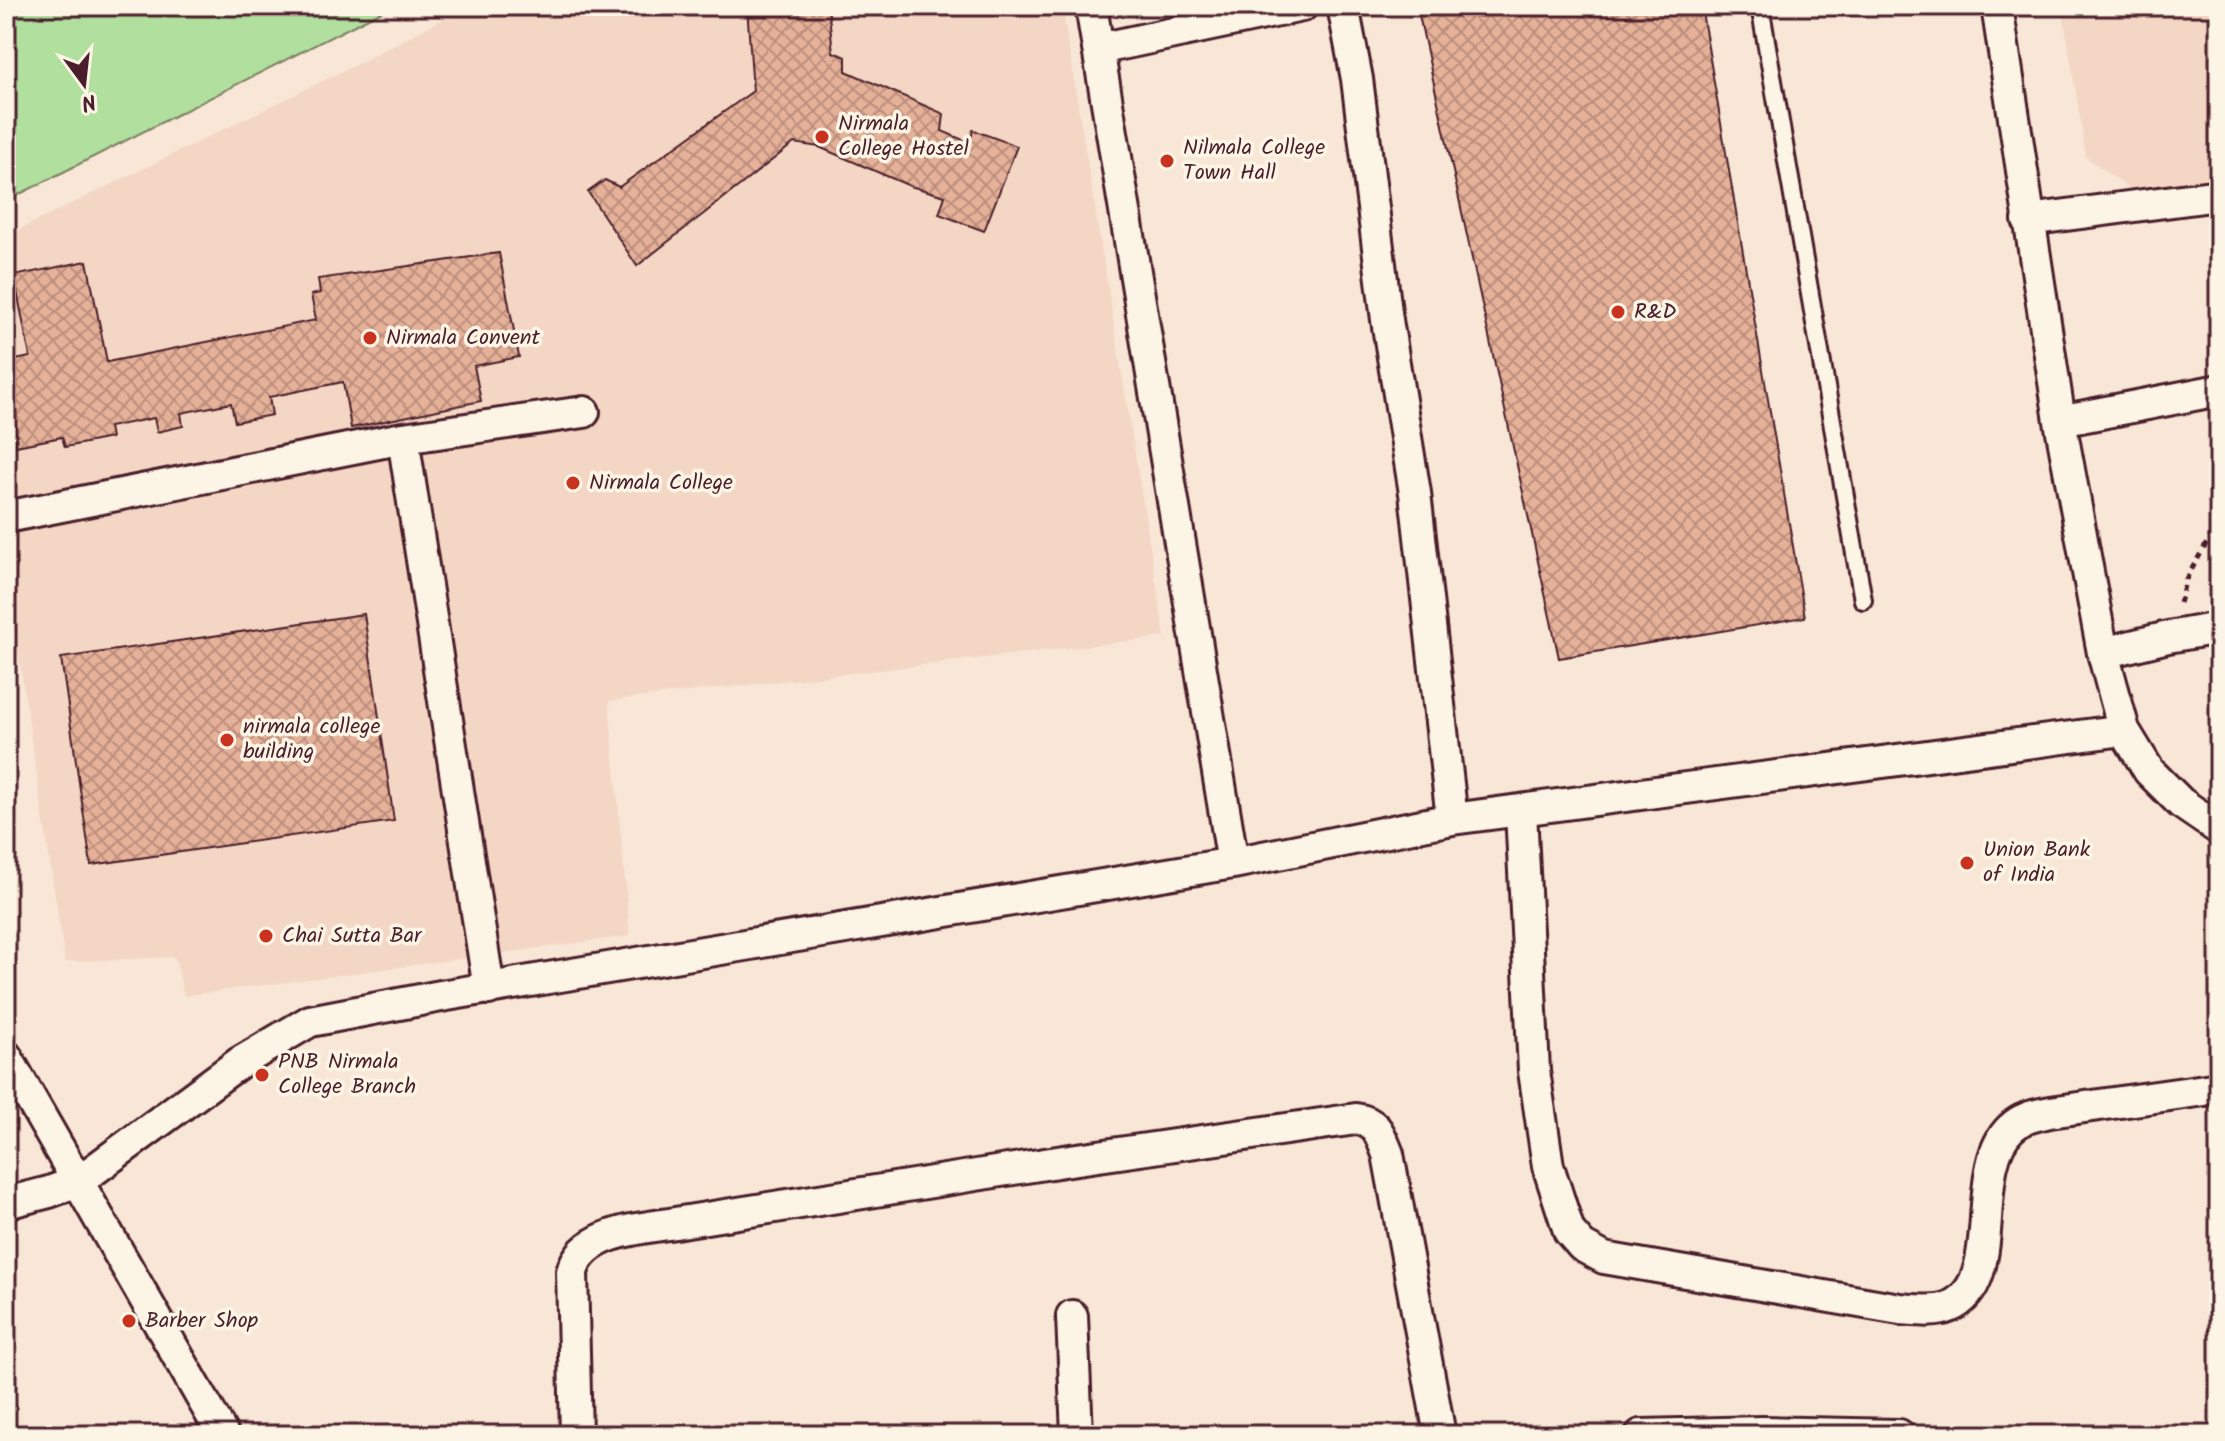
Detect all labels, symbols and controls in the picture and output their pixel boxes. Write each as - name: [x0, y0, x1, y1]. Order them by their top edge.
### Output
- north arrow: [44, 44, 124, 124]
- text: N: [77, 82, 100, 120]
- place label: Nirmala College Hostel: [838, 107, 969, 167]
- marker: Nirmala College Hostel: [813, 128, 831, 146]
- place label: Nilmala College Town Hall: [1183, 131, 1325, 191]
- marker: Nilmala College Town Hall: [1158, 152, 1176, 170]
- place label: R&D: [1634, 295, 1677, 330]
- marker: R&D: [1609, 303, 1627, 321]
- place label: Nirmala Convent: [386, 321, 541, 356]
- marker: Nirmala Convent: [361, 329, 379, 347]
- place label: Nirmala College: [589, 466, 733, 501]
- marker: Nirmala College: [564, 474, 582, 492]
- place label: nirmala college building: [243, 710, 380, 770]
- marker: nirmala college building: [218, 731, 236, 749]
- place label: Union Bank of India: [1983, 833, 2091, 893]
- marker: Union Bank of India: [1958, 854, 1976, 872]
- place label: Chai Sutta Bar: [282, 919, 423, 954]
- marker: Chai Sutta Bar: [257, 927, 275, 945]
- place label: PNB Nirmala College Branch: [278, 1045, 416, 1105]
- marker: PNB Nirmala College Branch: [253, 1066, 271, 1084]
- place label: Barber Shop: [145, 1304, 259, 1339]
- marker: Barber Shop: [120, 1312, 138, 1330]

